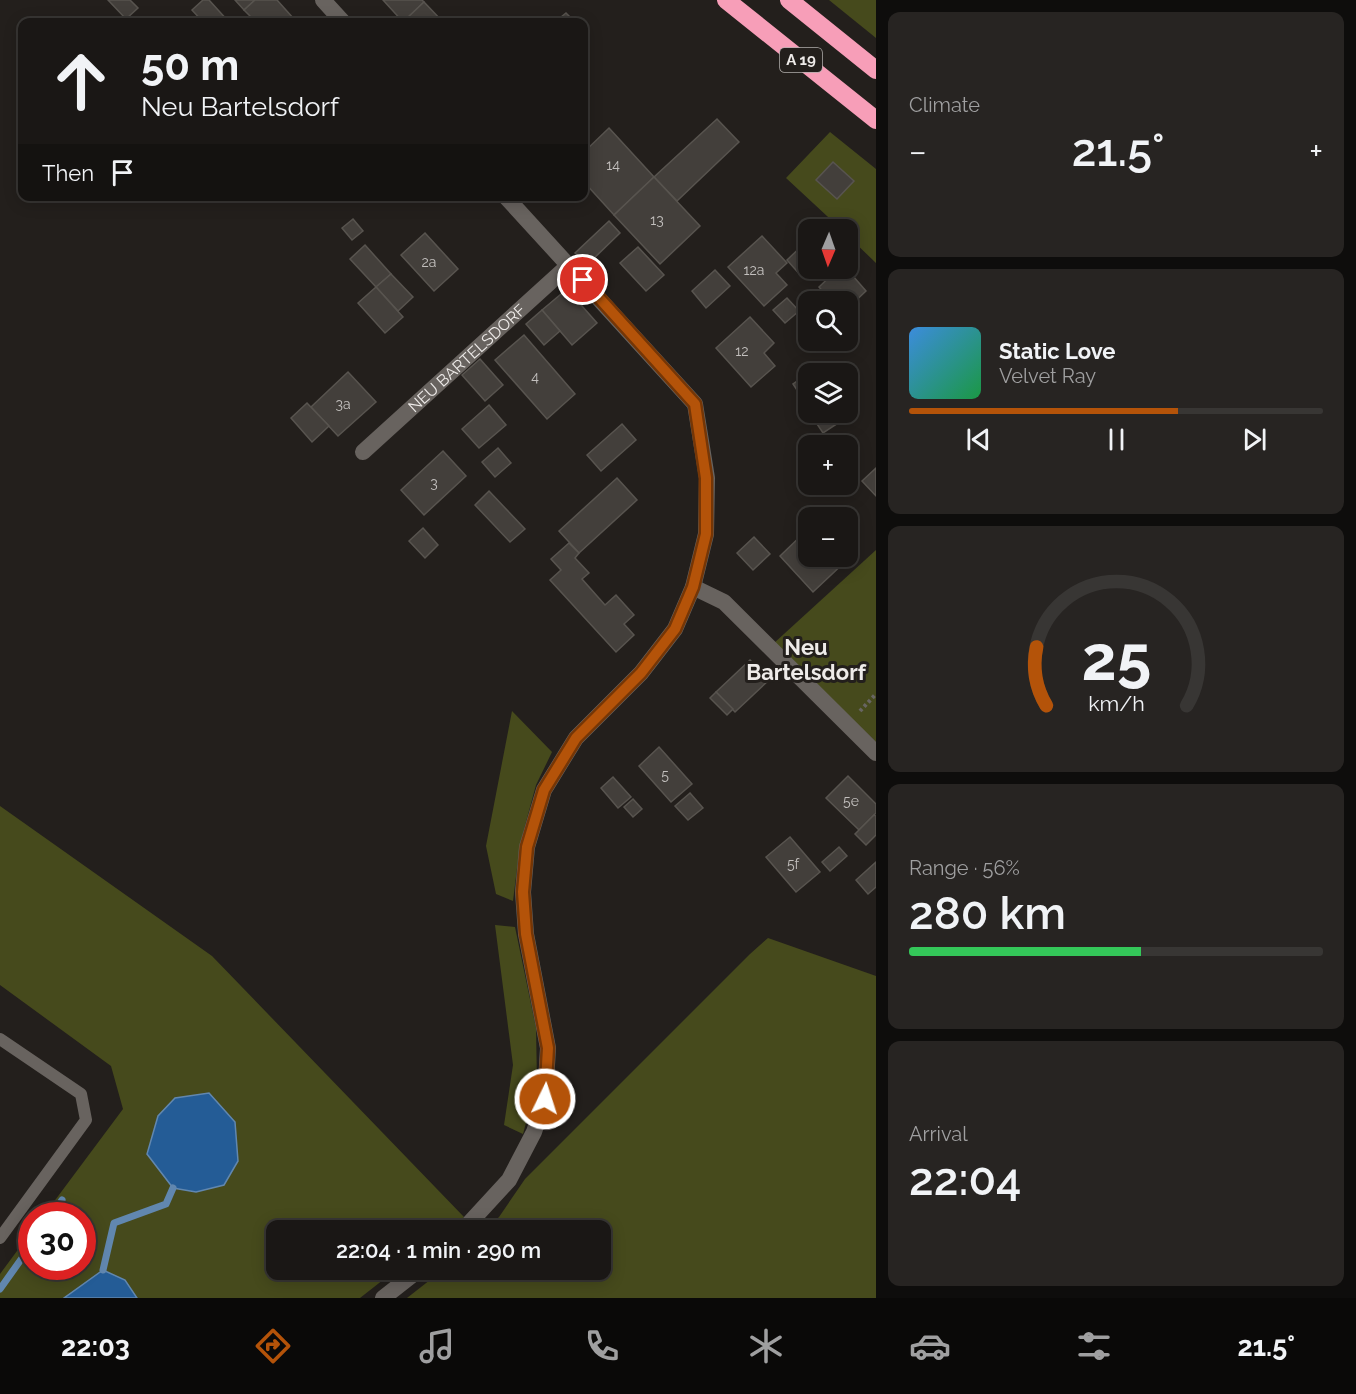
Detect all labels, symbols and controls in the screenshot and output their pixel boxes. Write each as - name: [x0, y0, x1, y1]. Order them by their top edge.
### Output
- text: 50 m: [141, 41, 239, 90]
- icon: ahead: [42, 42, 120, 120]
- road number: A 19: [780, 48, 822, 72]
- text: Neu Bartelsdorf: [141, 91, 339, 122]
- text: Climate: [909, 93, 980, 117]
- text: 21.5°: [1072, 124, 1164, 177]
- text: −: [909, 132, 927, 171]
- text: +: [1309, 132, 1323, 171]
- icon: arrive: [106, 156, 139, 189]
- house number: 14: [606, 157, 620, 173]
- text: Then: [42, 160, 94, 186]
- house number: 13: [650, 212, 664, 228]
- north arrow: [798, 219, 858, 279]
- map controls: [798, 219, 858, 567]
- house number: 2a: [422, 254, 436, 270]
- pin: [557, 254, 608, 305]
- house number: 12a: [744, 262, 764, 278]
- icon: arrive: [566, 263, 599, 296]
- button: search: [798, 291, 858, 351]
- street label: NEU BARTELSDORF: [404, 300, 529, 416]
- text: Static Love: [999, 338, 1116, 364]
- house number: 12: [735, 343, 749, 359]
- button: layers: [798, 363, 858, 423]
- text: Velvet Ray: [999, 364, 1096, 388]
- house number: 4: [531, 369, 539, 385]
- house number: 3a: [335, 396, 351, 412]
- icon: previous: [962, 423, 995, 456]
- icon: pause: [1100, 423, 1133, 456]
- icon: next: [1238, 423, 1271, 456]
- button: +: [798, 435, 858, 495]
- house number: 3: [430, 475, 438, 491]
- button: −: [798, 507, 858, 567]
- text: 25: [1081, 621, 1151, 695]
- district label: Neu Bartelsdorf: [746, 634, 867, 685]
- text: km/h: [1088, 691, 1144, 716]
- house number: 5: [661, 767, 669, 783]
- house number: 5e: [843, 793, 859, 809]
- house number: 5f: [787, 856, 801, 872]
- text: Range · 56%: [909, 856, 1020, 880]
- text: 280 km: [909, 887, 1066, 940]
- position arrow: [513, 1067, 577, 1131]
- text: Arrival: [909, 1122, 968, 1146]
- text: 22:04: [909, 1153, 1021, 1206]
- speed limit sign: 30: [18, 1202, 96, 1280]
- text: 22:04 · 1 min · 290 m: [336, 1237, 541, 1263]
- icon: directions: [252, 1325, 294, 1367]
- icon: music: [416, 1325, 458, 1367]
- icon: phone: [581, 1325, 623, 1367]
- icon: climate: [745, 1325, 787, 1367]
- icon: car: [909, 1325, 951, 1367]
- icon: filters: [1073, 1325, 1115, 1367]
- text: 22:03: [61, 1331, 130, 1362]
- text: 21.5°: [1238, 1331, 1295, 1362]

